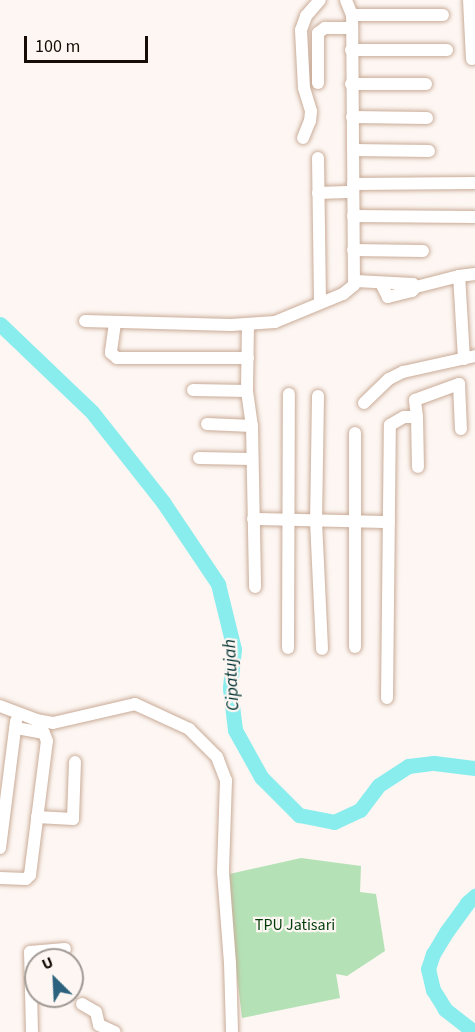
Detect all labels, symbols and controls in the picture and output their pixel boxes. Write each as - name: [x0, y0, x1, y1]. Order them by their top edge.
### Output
- scale bar: [27, 24, 152, 62]
- text: 100 m: [35, 34, 80, 59]
- water label: Cipatujah: [219, 639, 245, 711]
- park label: TPU Jatisari: [255, 915, 335, 935]
- north arrow: [24, 948, 84, 1008]
- text: U: [38, 951, 57, 976]

